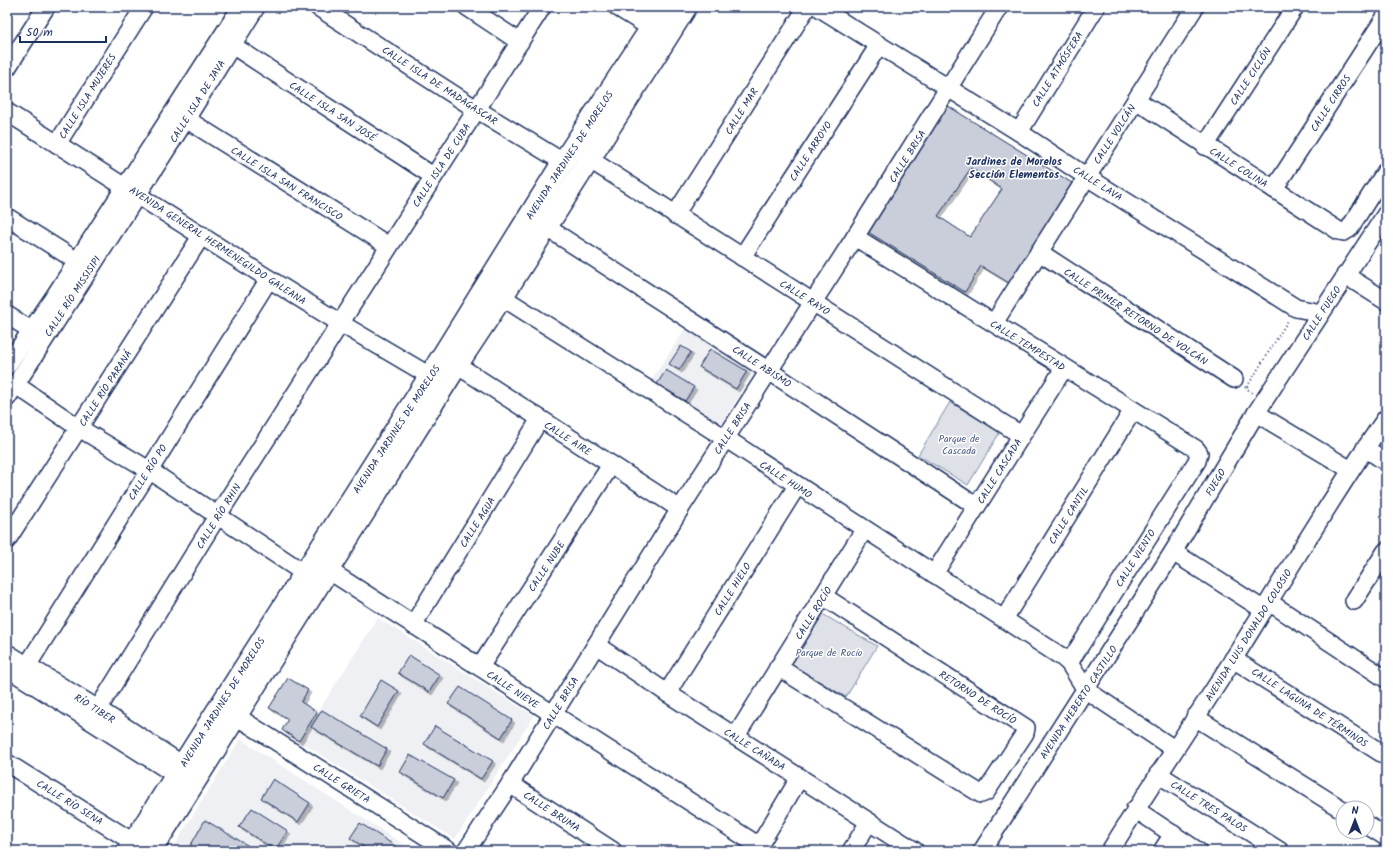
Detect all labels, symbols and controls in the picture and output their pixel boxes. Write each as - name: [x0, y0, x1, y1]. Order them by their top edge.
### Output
- scale bar: [20, 18, 106, 44]
- text: 50 m: [26, 23, 53, 42]
- street label: CALLE ATMÓSFERA: [1028, 29, 1088, 111]
- street label: CALLE ISLA DE MADAGASCAR: [378, 42, 501, 129]
- street label: CALLE CICLÓN: [1226, 44, 1276, 109]
- street label: CALLE ISLA MUJERES: [55, 50, 121, 142]
- street label: CALLE ISLA DE JAVA: [166, 57, 230, 146]
- street label: CALLE CIRROS: [1306, 71, 1356, 135]
- street label: CALLE ISLA SAN JOSÉ: [286, 78, 380, 147]
- street label: CALLE MAR: [721, 85, 763, 138]
- street label: AVENIDA JARDINES DE MORELOS: [522, 87, 618, 223]
- street label: CALLE VOLCÁN: [1089, 101, 1140, 168]
- street label: CALLE ARROYO: [785, 118, 836, 185]
- street label: CALLE ISLA DE CUBA: [409, 120, 475, 211]
- street label: CALLE BRISA: [885, 127, 930, 186]
- street label: CALLE ISLA SAN FRANCISCO: [227, 143, 346, 225]
- street label: CALLE COLINA: [1206, 143, 1271, 192]
- district label: Jardines de Morelos Sección Elementos: [966, 153, 1063, 184]
- street label: CALLE LAVA: [1070, 162, 1125, 205]
- street label: AVENIDA GENERAL HERMENEGILDO GALEANA: [126, 182, 309, 309]
- street label: CALLE RÍO MISSISIPI: [41, 253, 105, 340]
- street label: CALLE PRIMER RETORNO DE VOLCÁN: [1060, 264, 1211, 370]
- street label: CALLE RAYO: [776, 276, 833, 320]
- street label: CALLE FUEGO: [1298, 283, 1345, 344]
- street label: CALLE TEMPESTAD: [987, 316, 1069, 376]
- street label: CALLE ABISMO: [729, 342, 794, 392]
- street label: CALLE RÍO PARANÁ: [75, 347, 137, 430]
- street label: AVENIDA JARDINES DE MORELOS: [349, 361, 445, 497]
- street label: CALLE BRISA: [710, 399, 756, 458]
- street label: CALLE AIRE: [541, 417, 595, 461]
- park label: Parque de Cascada: [939, 431, 980, 459]
- street label: CALLE CASCADA: [973, 436, 1026, 508]
- street label: CALLE RÍO PO: [124, 441, 171, 504]
- street label: CALLE HUMO: [756, 457, 815, 503]
- street label: FUEGO: [1201, 466, 1230, 499]
- street label: CALLE RÍO RHIN: [192, 481, 245, 552]
- street label: CALLE CANTIL: [1045, 483, 1093, 548]
- street label: CALLE AGUA: [456, 494, 500, 551]
- street label: CALLE VIENTO: [1112, 527, 1160, 590]
- street label: CALLE NUBE: [524, 537, 570, 595]
- street label: CALLE HIELO: [710, 560, 756, 619]
- street label: AVENIDA LUIS DONALDO COLOSIO: [1201, 566, 1296, 705]
- street label: CALLE ROCÍO: [791, 584, 837, 643]
- street label: AVENIDA JARDINES DE MORELOS: [176, 634, 270, 771]
- street label: AVENIDA HEBERTO CASTILLO: [1036, 643, 1122, 763]
- park label: Parque de Rocío: [796, 645, 863, 661]
- street label: CALLE LAGUNA DE TÉRMINOS: [1248, 664, 1371, 752]
- street label: CALLE NIEVE: [483, 667, 543, 713]
- street label: RETORNO DE ROCÍO: [936, 667, 1019, 729]
- street label: CALLE BRISA: [539, 674, 583, 733]
- street label: RÍO TIBER: [71, 690, 118, 728]
- street label: CALLE CAÑADA: [720, 724, 789, 775]
- street label: CALLE GRIETA: [310, 760, 373, 808]
- street label: CALLE RÍO SENA: [33, 776, 106, 830]
- street label: CALLE TRES PALOS: [1167, 777, 1250, 837]
- street label: CALLE BRUMA: [520, 787, 583, 836]
- north arrow: [1335, 800, 1375, 840]
- text: N: [1352, 802, 1359, 820]

